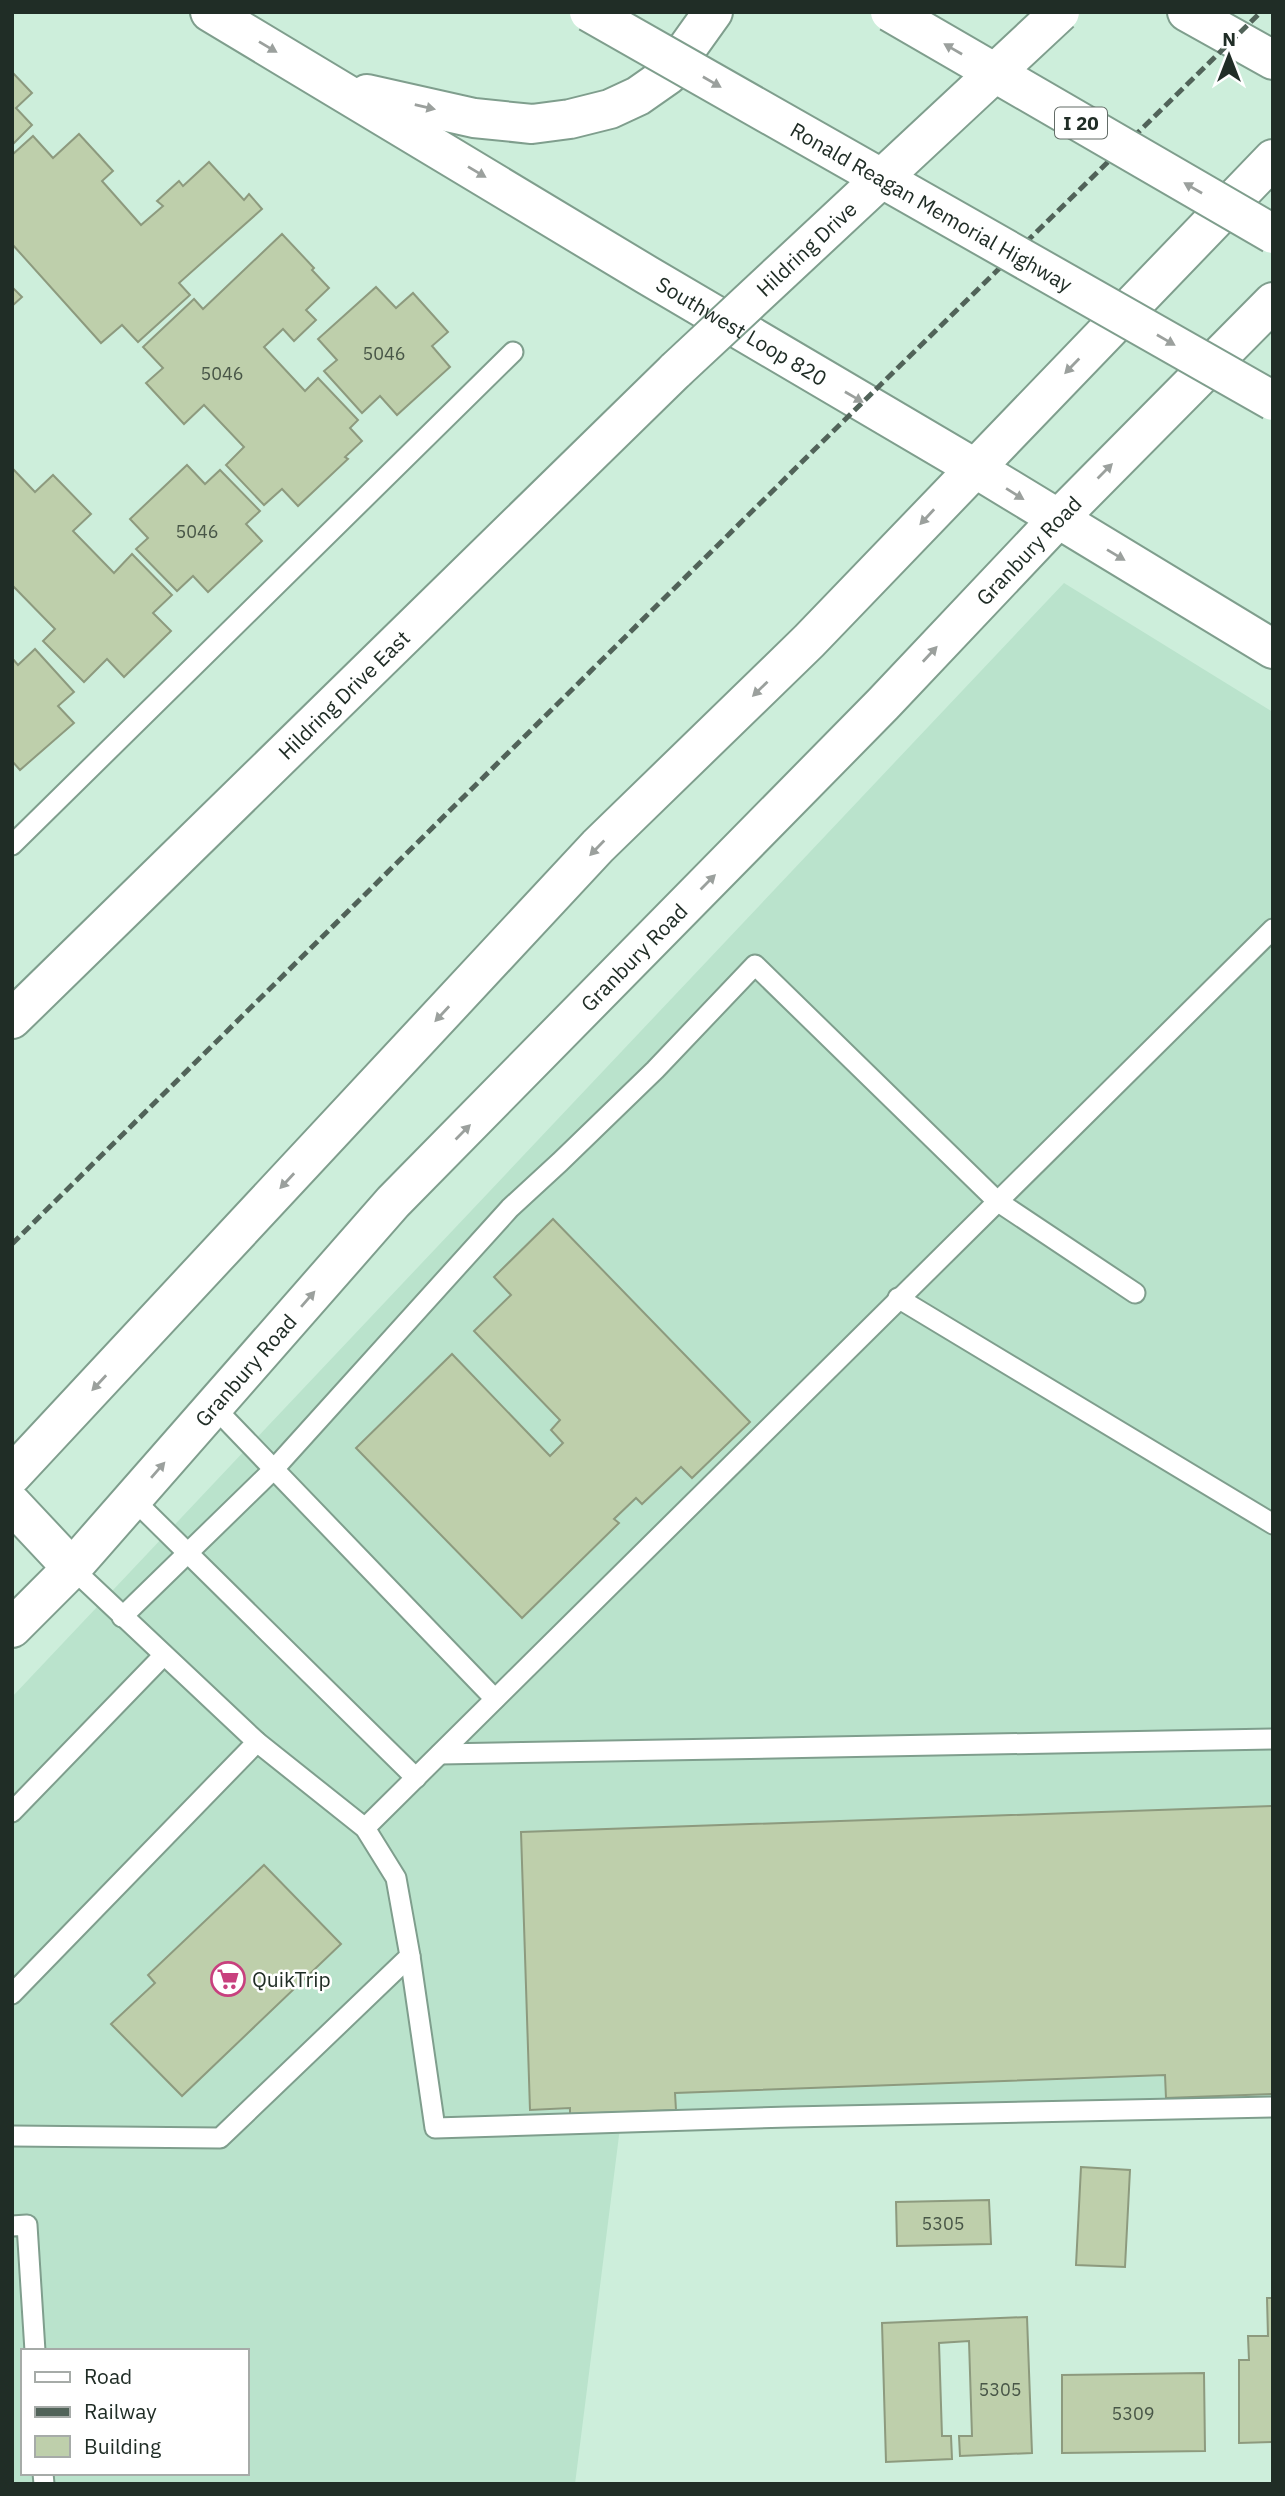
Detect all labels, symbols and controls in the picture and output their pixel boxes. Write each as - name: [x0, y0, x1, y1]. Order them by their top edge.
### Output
- north arrow: [1194, 21, 1264, 91]
- text: N: [1222, 27, 1236, 51]
- one-way arrow: [259, 41, 278, 53]
- one-way arrow: [944, 43, 963, 55]
- one-way arrow: [703, 76, 722, 88]
- one-way arrow: [414, 101, 436, 112]
- road number: I 20: [1055, 108, 1107, 139]
- street label: Ronald Reagan Memorial Highway: [785, 115, 1078, 298]
- one-way arrow: [467, 166, 486, 179]
- one-way arrow: [1183, 182, 1202, 194]
- street label: Hildring Drive: [750, 195, 862, 302]
- street label: Southwest Loop 820: [651, 270, 832, 392]
- one-way arrow: [1156, 334, 1175, 346]
- house number: 5046: [362, 342, 406, 365]
- one-way arrow: [1064, 357, 1080, 374]
- house number: 5046: [200, 362, 244, 385]
- one-way arrow: [844, 391, 863, 403]
- one-way arrow: [1097, 463, 1113, 480]
- one-way arrow: [1006, 487, 1025, 500]
- street label: Granbury Road: [970, 490, 1087, 611]
- one-way arrow: [919, 508, 935, 525]
- house number: 5046: [175, 520, 219, 543]
- one-way arrow: [1106, 549, 1125, 561]
- street label: Hildring Drive East: [272, 624, 416, 765]
- one-way arrow: [922, 646, 938, 663]
- one-way arrow: [751, 680, 768, 697]
- one-way arrow: [588, 839, 605, 856]
- one-way arrow: [700, 874, 716, 890]
- street label: Granbury Road: [574, 897, 693, 1017]
- one-way arrow: [434, 1005, 450, 1022]
- one-way arrow: [454, 1123, 471, 1140]
- one-way arrow: [279, 1172, 295, 1190]
- one-way arrow: [300, 1290, 315, 1307]
- street label: Granbury Road: [188, 1308, 303, 1432]
- one-way arrow: [91, 1374, 107, 1391]
- one-way arrow: [150, 1461, 166, 1479]
- supermarket icon: QuikTrip: [209, 1960, 247, 1998]
- place label: QuikTrip: [252, 1965, 331, 1993]
- house number: 5305: [921, 2212, 965, 2235]
- legend: [21, 2349, 248, 2475]
- text: Road: [84, 2362, 132, 2390]
- house number: 5305: [978, 2378, 1022, 2401]
- text: Railway: [84, 2397, 157, 2425]
- house number: 5309: [1111, 2402, 1155, 2425]
- text: Building: [84, 2432, 161, 2460]

